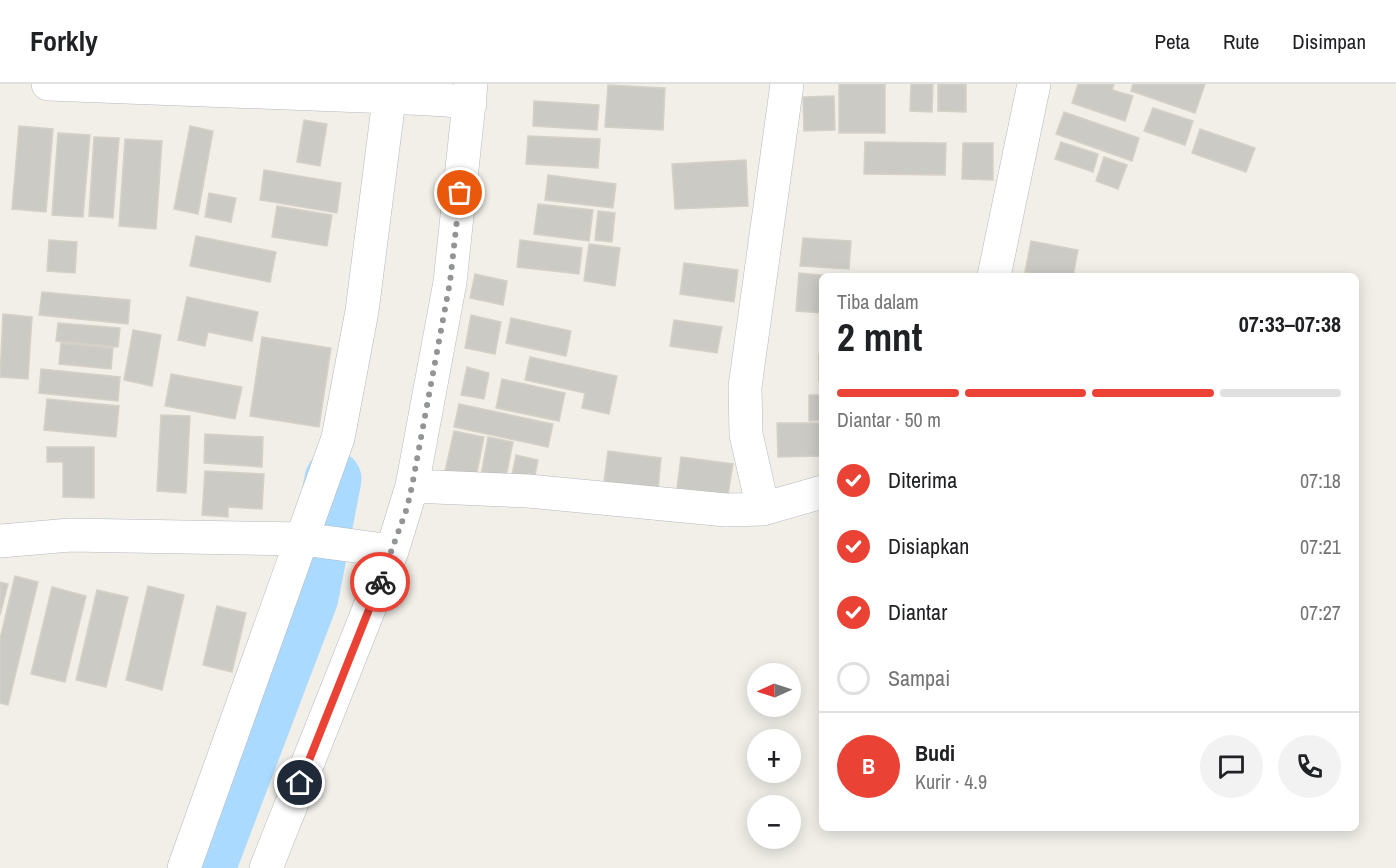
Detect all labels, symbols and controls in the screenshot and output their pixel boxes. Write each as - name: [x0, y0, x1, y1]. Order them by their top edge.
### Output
- text: Forkly: [30, 22, 98, 60]
- text: Peta: [1154, 27, 1190, 56]
- text: Rute: [1223, 27, 1259, 56]
- text: Disimpan: [1292, 27, 1366, 56]
- pin: [434, 167, 485, 218]
- icon: bag: [443, 176, 476, 209]
- text: Tiba dalam: [837, 288, 919, 315]
- text: 07:33–07:38: [1239, 309, 1341, 339]
- text: 2 mnt: [837, 311, 922, 363]
- text: Diantar · 50 m: [837, 406, 941, 433]
- icon: check: [837, 464, 870, 497]
- text: Diterima: [888, 465, 957, 495]
- text: 07:18: [1300, 467, 1341, 494]
- icon: check: [837, 530, 870, 563]
- text: Disiapkan: [888, 531, 969, 561]
- text: 07:21: [1300, 533, 1341, 560]
- courier: [350, 552, 410, 612]
- icon: bike: [364, 566, 397, 599]
- icon: check: [837, 596, 870, 629]
- text: Diantar: [888, 597, 947, 627]
- text: 07:27: [1300, 599, 1341, 626]
- north arrow: [747, 663, 801, 717]
- map controls: [747, 663, 801, 849]
- text: Sampai: [888, 663, 950, 693]
- button: +: [747, 729, 801, 783]
- button: chat: [1200, 735, 1263, 798]
- button: phone: [1278, 735, 1341, 798]
- text: Budi: [915, 738, 955, 768]
- text: B: [862, 751, 875, 781]
- pin: [274, 757, 325, 808]
- icon: home: [283, 766, 316, 799]
- text: Kurir · 4.9: [915, 768, 987, 795]
- button: −: [747, 795, 801, 849]

